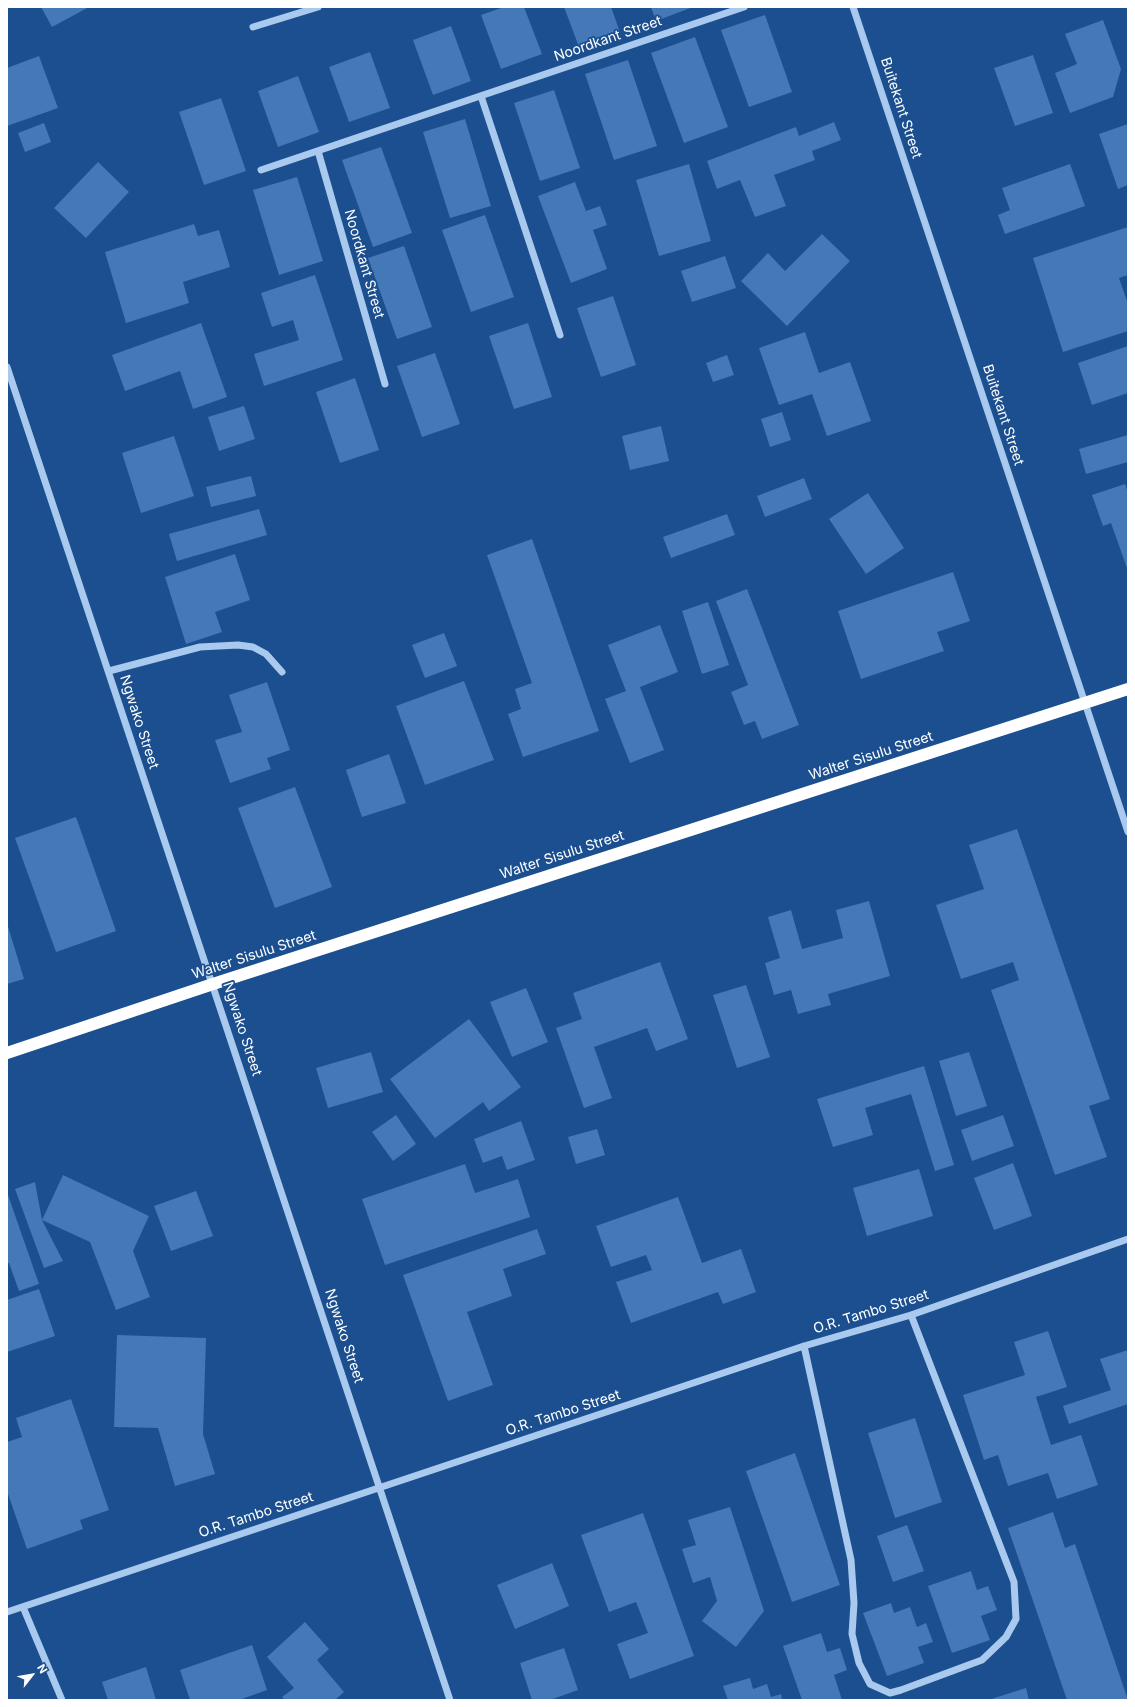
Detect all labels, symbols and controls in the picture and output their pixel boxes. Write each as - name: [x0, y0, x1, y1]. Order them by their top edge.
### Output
- street label: Noordkant Street: [552, 13, 664, 65]
- street label: Buitekant Street: [877, 55, 925, 161]
- street label: Noordkant Street: [340, 207, 388, 321]
- street label: Buitekant Street: [979, 362, 1027, 468]
- street label: Ngwako Street: [116, 673, 162, 771]
- street label: Walter Sisulu Street: [807, 728, 935, 784]
- street label: Walter Sisulu Street: [498, 827, 626, 883]
- street label: Walter Sisulu Street: [190, 927, 318, 983]
- street label: Ngwako Street: [219, 980, 265, 1078]
- street label: O.R. Tambo Street: [811, 1286, 931, 1338]
- street label: Ngwako Street: [321, 1287, 367, 1385]
- street label: O.R. Tambo Street: [504, 1387, 622, 1439]
- street label: O.R. Tambo Street: [197, 1489, 315, 1541]
- north arrow: [12, 1655, 52, 1695]
- text: N: [34, 1662, 50, 1676]

